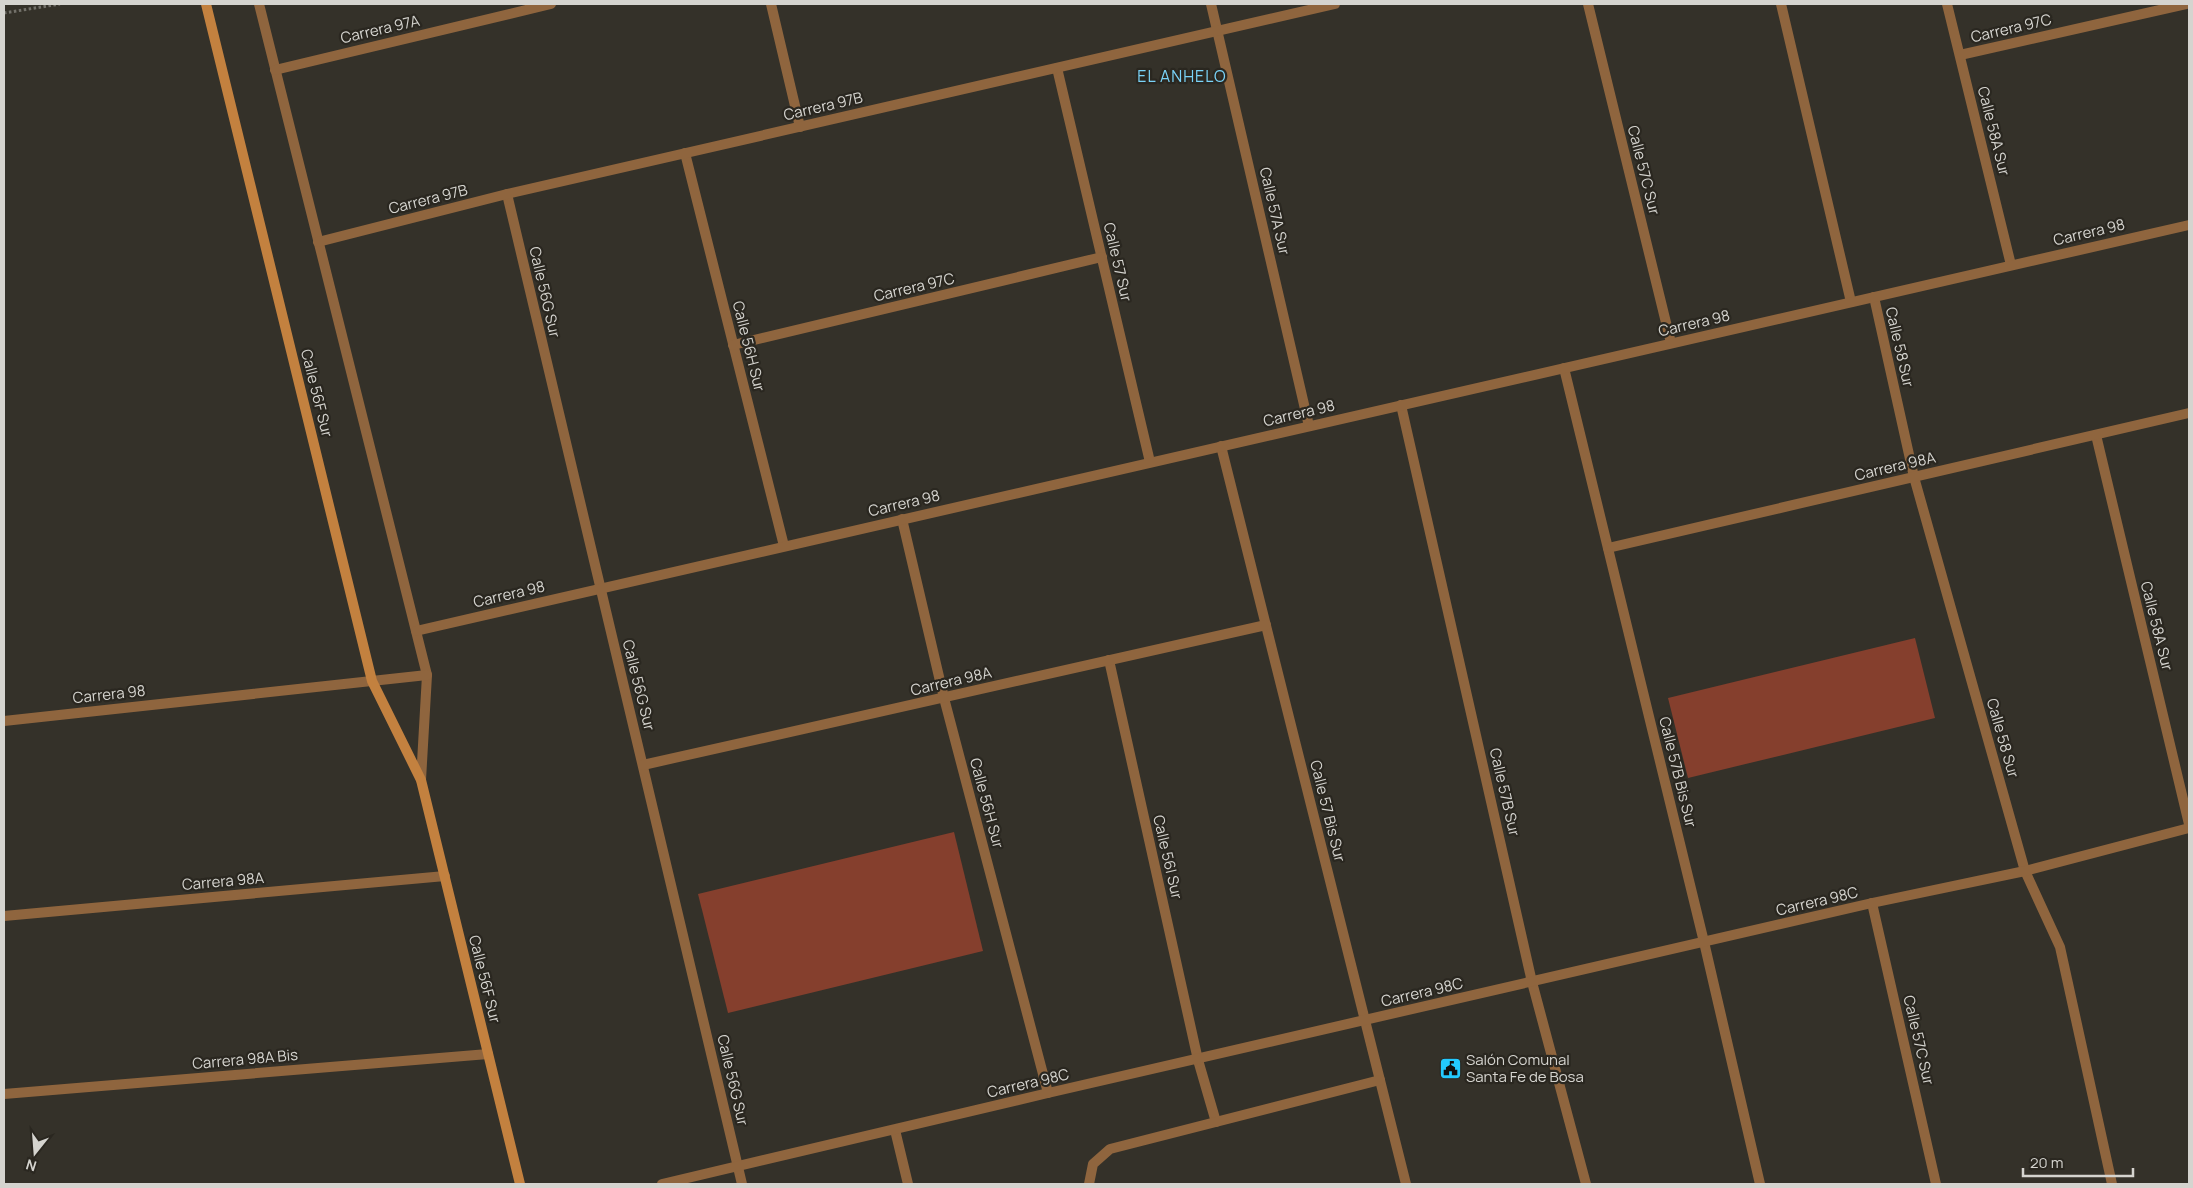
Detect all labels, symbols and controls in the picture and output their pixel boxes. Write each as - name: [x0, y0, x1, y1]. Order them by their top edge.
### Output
- street label: Carrera 97C: [1969, 8, 2054, 47]
- street label: Carrera 97A: [338, 10, 422, 48]
- district label: EL ANHELO: [1137, 65, 1227, 87]
- street label: Calle 58A Sur: [1973, 84, 2015, 178]
- street label: Carrera 97B: [781, 87, 865, 125]
- street label: Calle 57C Sur: [1623, 123, 1665, 217]
- street label: Calle 57A Sur: [1255, 165, 1295, 258]
- street label: Carrera 97B: [386, 179, 470, 219]
- street label: Carrera 98: [2051, 214, 2127, 250]
- street label: Calle 57 Sur: [1099, 220, 1137, 304]
- street label: Calle 56G Sur: [524, 244, 566, 340]
- street label: Carrera 97C: [872, 267, 957, 306]
- street label: Calle 56H Sur: [728, 299, 771, 394]
- street label: Carrera 98: [1656, 305, 1732, 341]
- street label: Calle 58 Sur: [1881, 305, 1920, 390]
- street label: Calle 56F Sur: [296, 347, 338, 440]
- street label: Carrera 98: [1261, 395, 1337, 431]
- street label: Carrera 98A: [1852, 446, 1938, 486]
- street label: Carrera 98: [866, 485, 942, 521]
- street label: Carrera 98: [471, 576, 547, 612]
- street label: Calle 58A Sur: [2136, 579, 2178, 673]
- street label: Calle 56G Sur: [618, 637, 661, 733]
- street label: Carrera 98A: [908, 661, 994, 701]
- street label: Carrera 98: [72, 680, 146, 708]
- street label: Calle 58 Sur: [1982, 696, 2025, 781]
- street label: Calle 57B Bis Sur: [1654, 714, 1702, 830]
- street label: Calle 57B Sur: [1485, 746, 1525, 839]
- street label: Calle 56H Sur: [965, 756, 1009, 851]
- street label: Calle 57 Bis Sur: [1305, 758, 1351, 865]
- street label: Calle 56I Sur: [1148, 813, 1188, 902]
- street label: Carrera 98A: [181, 867, 265, 895]
- street label: Carrera 98C: [1774, 881, 1860, 921]
- street label: Calle 56F Sur: [464, 933, 506, 1026]
- street label: Carrera 98C: [1379, 972, 1465, 1012]
- street label: Calle 57C Sur: [1898, 993, 1940, 1087]
- street label: Calle 56G Sur: [712, 1032, 754, 1128]
- street label: Carrera 98A Bis: [191, 1044, 299, 1074]
- place label: Salón Comunal Santa Fe de Bosa: [1466, 1049, 1584, 1087]
- public building icon: Salón Comunal Santa Fe de Bosa: [1438, 1056, 1462, 1080]
- street label: Carrera 98C: [985, 1063, 1071, 1103]
- north arrow: [10, 1128, 60, 1178]
- scale bar: [2023, 1146, 2133, 1178]
- text: 20 m: [2030, 1152, 2063, 1173]
- text: N: [23, 1155, 39, 1176]

